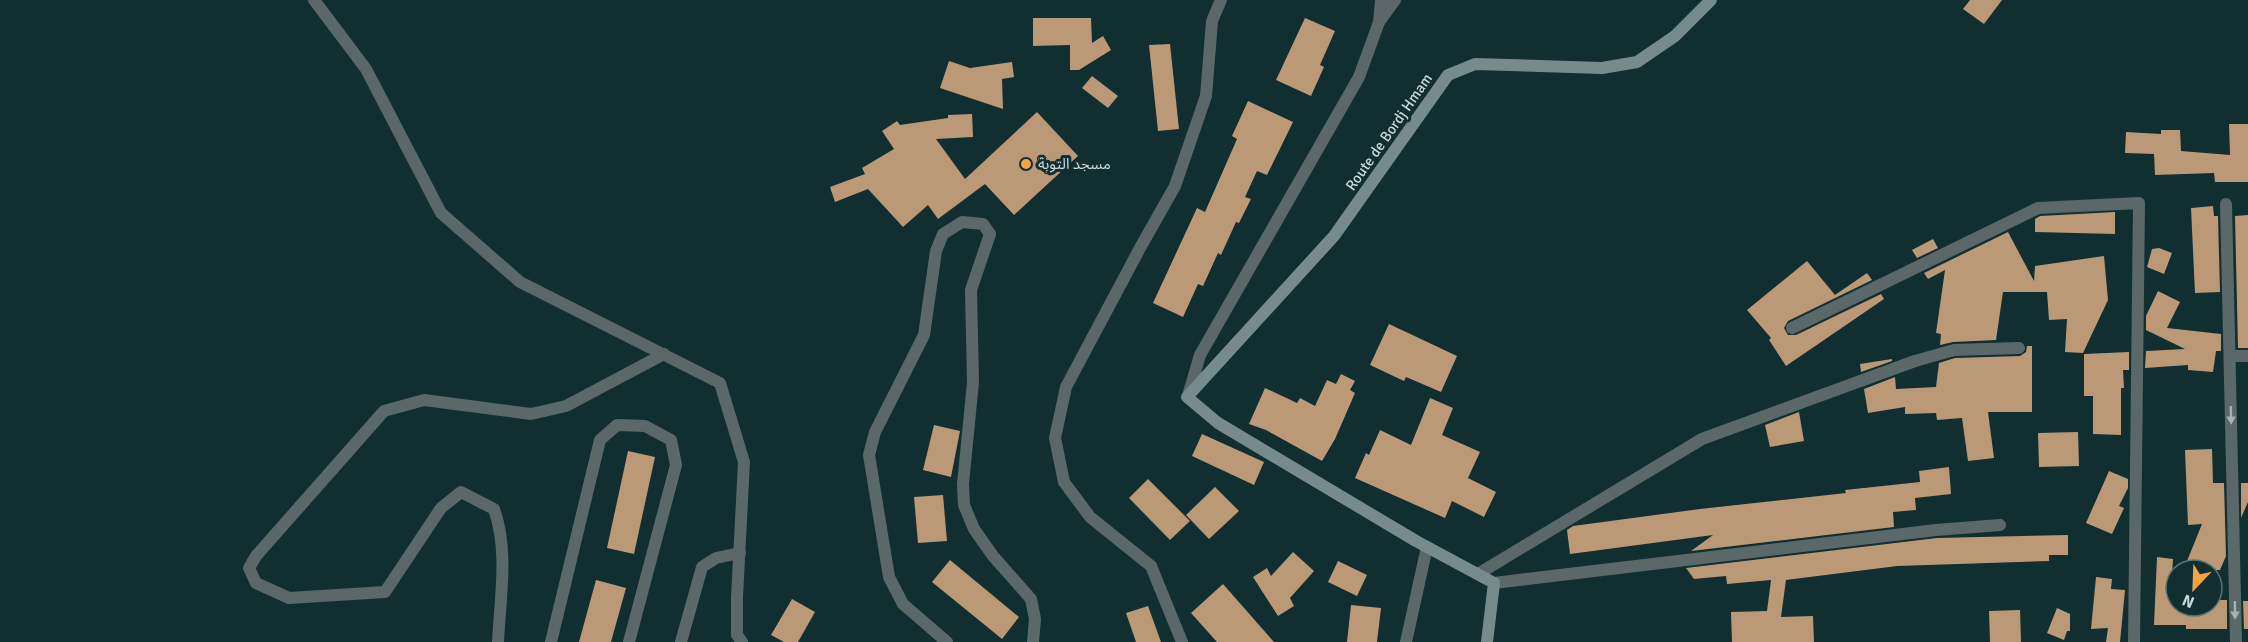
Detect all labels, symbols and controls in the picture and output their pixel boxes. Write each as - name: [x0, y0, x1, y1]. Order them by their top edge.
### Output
- street label: Route de Bordj Hmam: [1342, 70, 1436, 194]
- place label: مسجد التوبة: [1038, 155, 1111, 173]
- marker: مسجد التوبة: [1019, 157, 1033, 171]
- one-way arrow: [2227, 405, 2236, 424]
- north arrow: [2164, 558, 2224, 618]
- text: N: [2179, 590, 2198, 612]
- one-way arrow: [2230, 600, 2240, 619]

